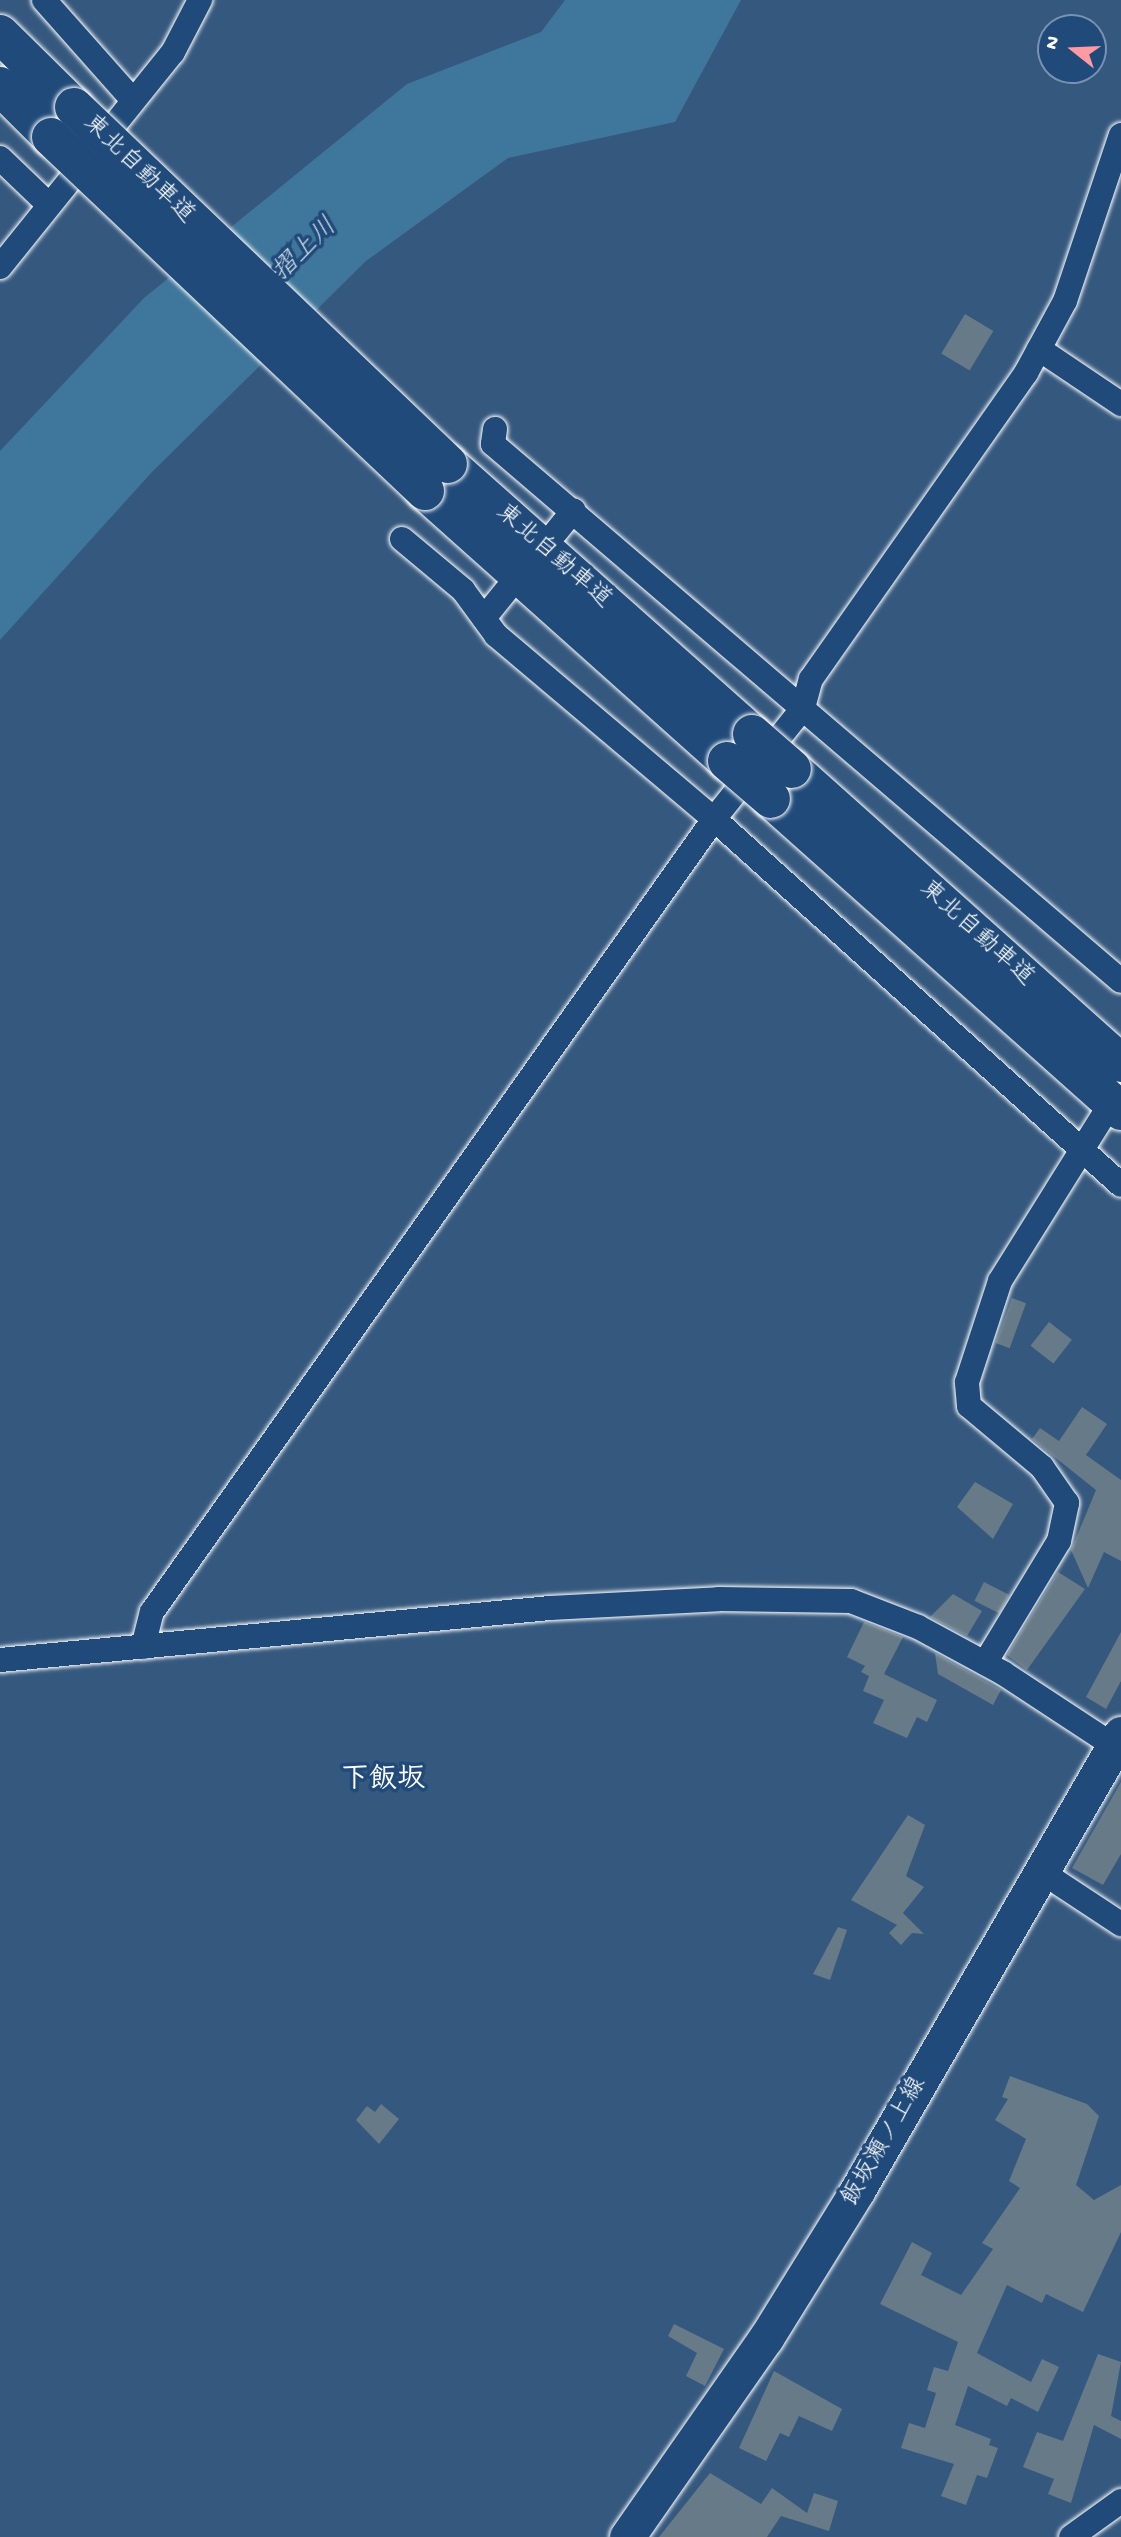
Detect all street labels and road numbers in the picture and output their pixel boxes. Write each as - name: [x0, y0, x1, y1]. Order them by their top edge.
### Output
- street label: 東北自動車道: [76, 110, 200, 230]
- street label: 東北自動車道: [489, 499, 617, 615]
- street label: 東北自動車道: [913, 875, 1039, 993]
- street label: 飯坂瀬ノ上線: [837, 2072, 933, 2212]

